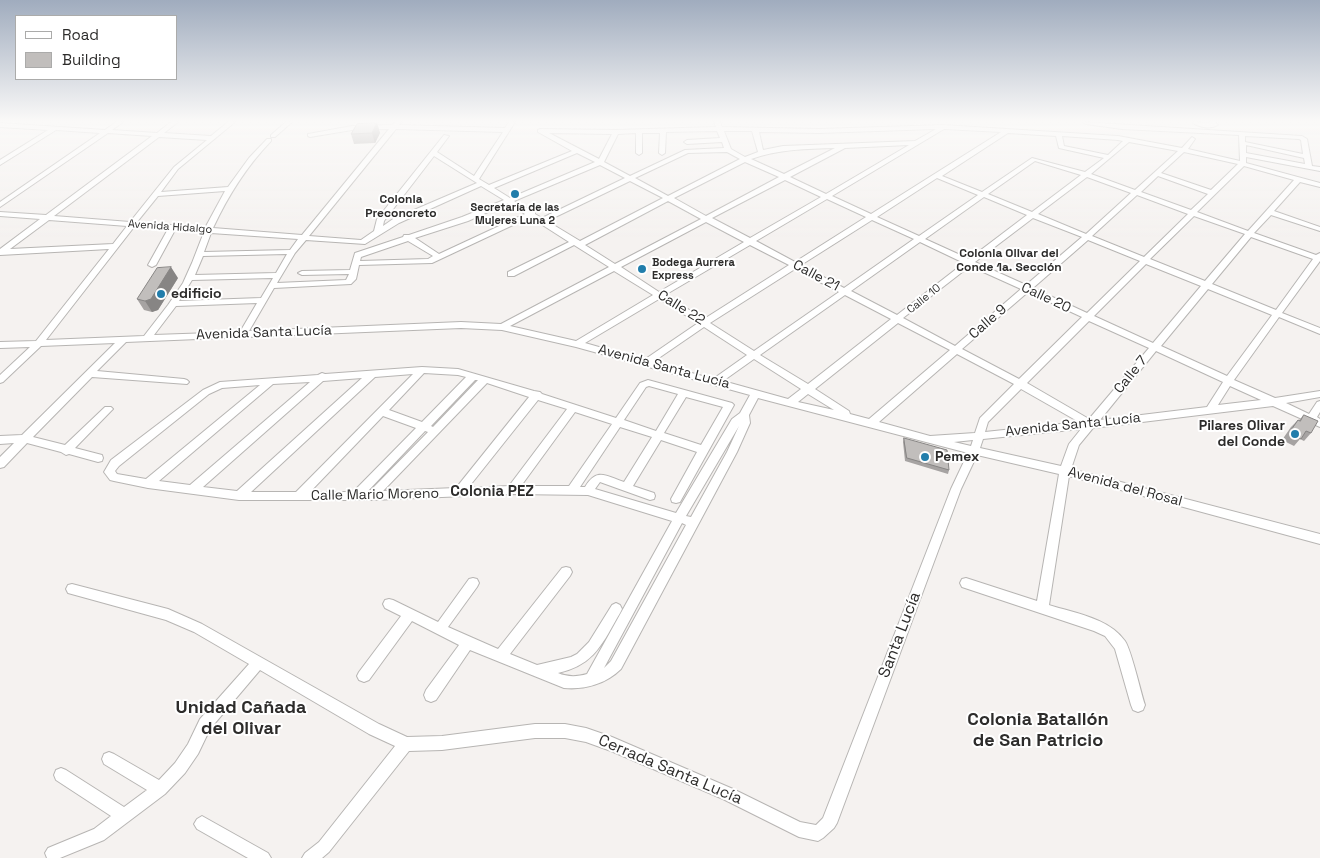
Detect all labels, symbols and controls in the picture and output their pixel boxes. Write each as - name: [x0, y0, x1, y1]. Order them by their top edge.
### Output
- legend: [15, 15, 178, 80]
- text: Road: [62, 25, 99, 44]
- text: Building: [62, 50, 121, 69]
- marker: Secretaría de las Mujeres Luna 2: [509, 188, 521, 200]
- district label: Colonia Preconcreto: [365, 193, 437, 221]
- place label: Secretaría de las Mujeres Luna 2: [471, 201, 559, 227]
- street label: Avenida Hidalgo: [127, 217, 213, 237]
- district label: Colonia Olivar del Conde 1a. Sección: [956, 247, 1062, 275]
- place label: Bodega Aurrera Express: [652, 256, 735, 282]
- street label: Calle 21: [790, 257, 842, 295]
- marker: Bodega Aurrera Express: [636, 263, 648, 275]
- street label: Calle 20: [1018, 279, 1074, 317]
- street label: Calle 10: [904, 281, 944, 317]
- place label: edificio: [171, 286, 222, 302]
- street label: Calle 22: [654, 287, 708, 329]
- marker: edificio: [155, 288, 167, 300]
- street label: Calle 9: [966, 301, 1010, 343]
- street label: Avenida Santa Lucía: [196, 322, 332, 344]
- street label: Avenida Santa Lucía: [596, 341, 732, 393]
- street label: Calle 7: [1111, 353, 1151, 397]
- street label: Avenida Santa Lucía: [1005, 410, 1141, 440]
- place label: Pilares Olivar del Conde: [1199, 418, 1285, 451]
- marker: Pilares Olivar del Conde: [1289, 428, 1301, 440]
- place label: Pemex: [935, 449, 979, 465]
- marker: Pemex: [919, 451, 931, 463]
- street label: Avenida del Rosal: [1066, 464, 1184, 510]
- district label: Colonia PEZ: [450, 483, 534, 501]
- street label: Calle Mario Moreno: [311, 485, 439, 505]
- street label: Santa Lucía: [875, 589, 925, 681]
- district label: Unidad Cañada del Olivar: [176, 697, 306, 740]
- district label: Colonia Batallón de San Patricio: [967, 709, 1109, 752]
- street label: Cerrada Santa Lucía: [595, 731, 745, 809]

